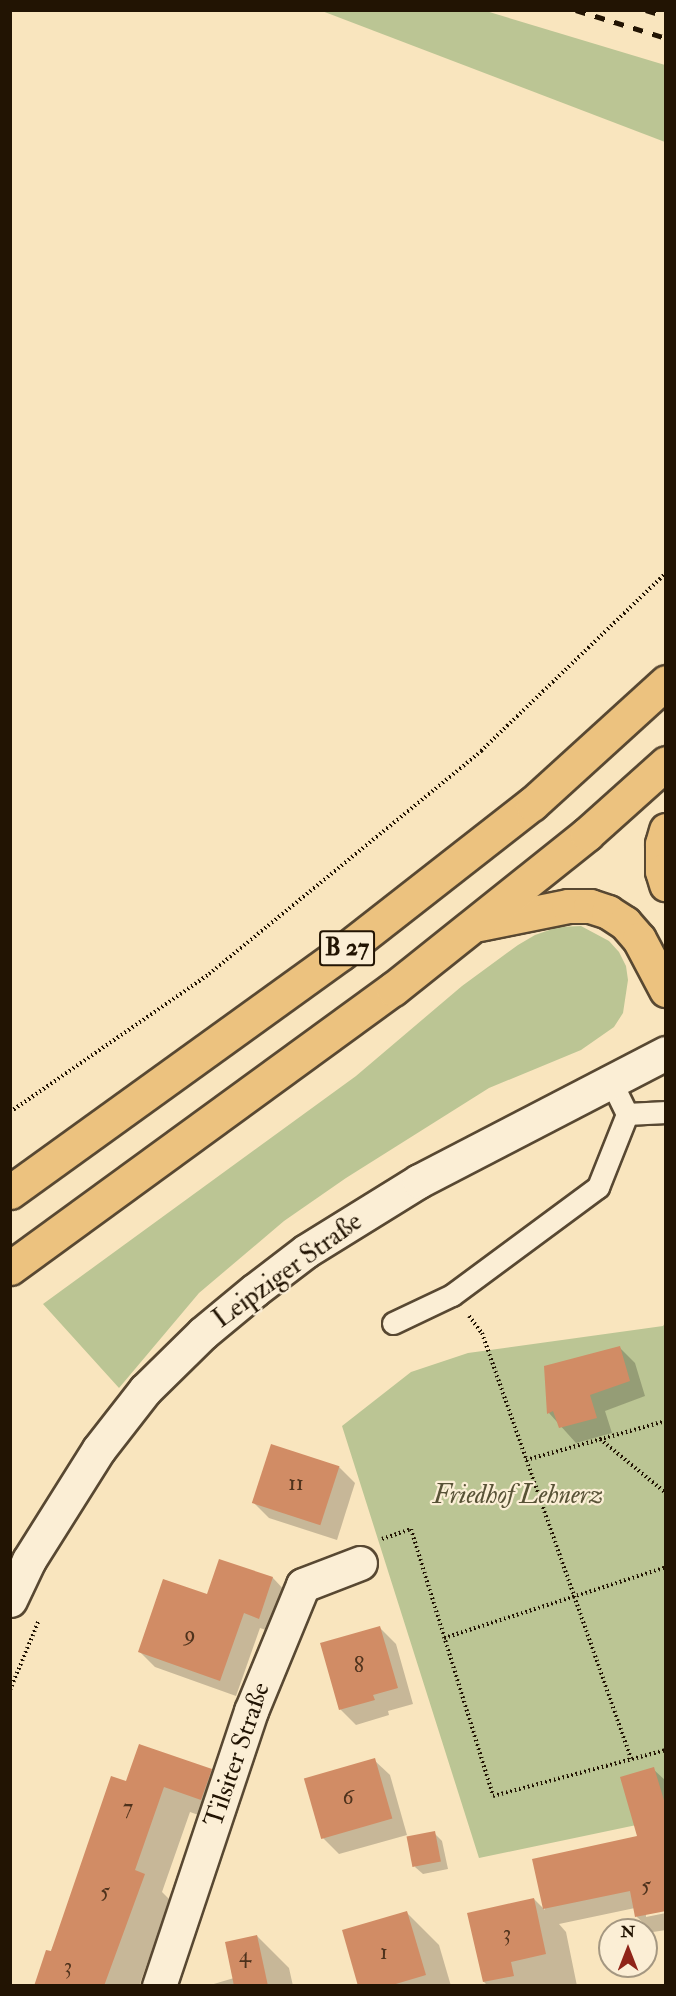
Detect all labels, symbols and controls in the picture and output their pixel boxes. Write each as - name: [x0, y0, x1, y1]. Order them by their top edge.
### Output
- road number: B 27: [318, 927, 376, 969]
- street label: Leipziger Straße: [208, 1207, 368, 1335]
- house number: 11: [288, 1471, 304, 1497]
- park label: Friedhof Lehnerz: [433, 1480, 603, 1512]
- house number: 9: [184, 1622, 196, 1648]
- house number: 8: [354, 1653, 364, 1679]
- street label: Tilsiter Straße: [199, 1679, 277, 1831]
- house number: 6: [342, 1785, 354, 1811]
- house number: 7: [123, 1795, 133, 1821]
- house number: 5: [641, 1873, 651, 1899]
- house number: 5: [100, 1879, 110, 1905]
- north arrow: [598, 1918, 658, 1978]
- house number: 3: [503, 1921, 511, 1947]
- text: N: [621, 1922, 635, 1942]
- house number: 1: [380, 1940, 388, 1966]
- house number: 4: [239, 1943, 251, 1969]
- house number: 3: [64, 1954, 72, 1980]

